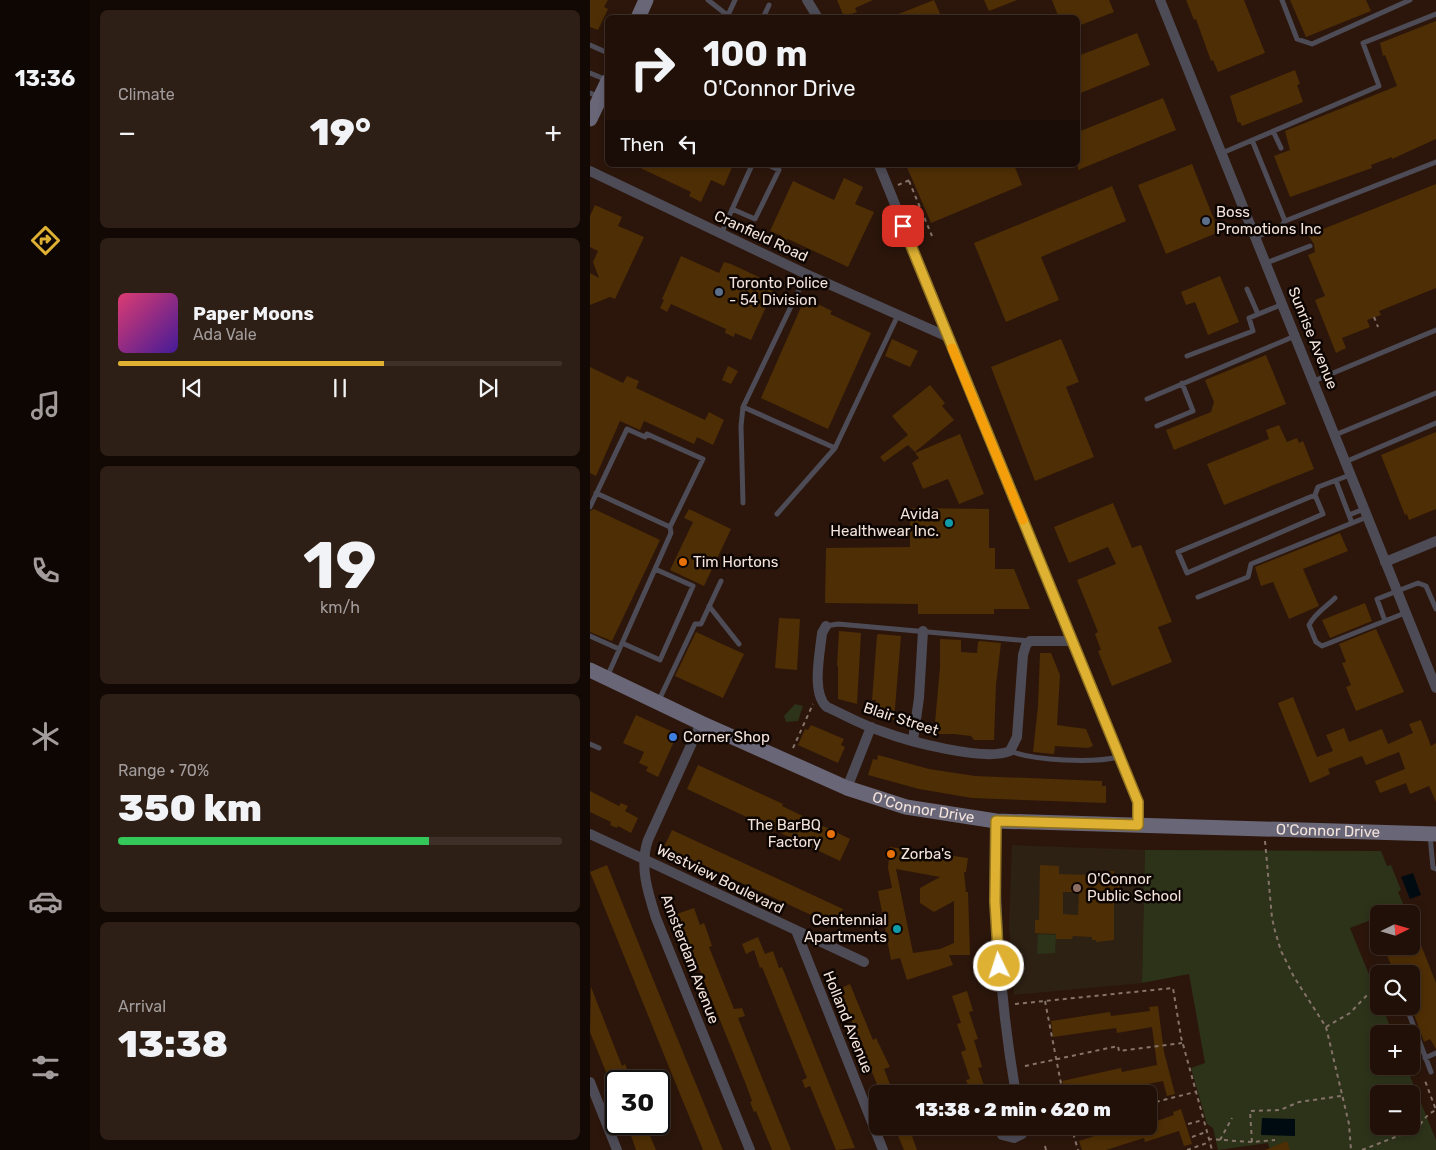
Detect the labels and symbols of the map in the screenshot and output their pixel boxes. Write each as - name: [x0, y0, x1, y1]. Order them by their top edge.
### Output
- place label: Boss Promotions Inc: [1216, 203, 1322, 238]
- pin: [882, 205, 924, 247]
- street label: Cranfield Road: [711, 206, 811, 266]
- marker: Boss Promotions Inc: [1200, 215, 1212, 227]
- place label: Toronto Police - 54 Division: [729, 274, 828, 309]
- street label: Sunrise Avenue: [1284, 284, 1342, 392]
- marker: Toronto Police - 54 Division: [713, 286, 725, 298]
- place label: Avida Healthwear Inc.: [830, 505, 939, 540]
- marker: Avida Healthwear Inc.: [943, 517, 955, 529]
- place label: Tim Hortons: [693, 553, 779, 571]
- marker: Tim Hortons: [677, 556, 689, 568]
- street label: Blair Street: [861, 698, 941, 740]
- place label: Corner Shop: [683, 728, 770, 746]
- marker: Corner Shop: [667, 731, 679, 743]
- street label: O'Connor Drive: [870, 788, 976, 827]
- place label: The BarBQ Factory: [747, 816, 821, 851]
- street label: O'Connor Drive: [1276, 820, 1380, 841]
- marker: The BarBQ Factory: [825, 828, 837, 840]
- street label: Westview Boulevard: [653, 840, 787, 918]
- place label: Zorba's: [901, 845, 952, 863]
- marker: Zorba's: [885, 848, 897, 860]
- place label: O'Connor Public School: [1087, 870, 1181, 905]
- marker: O'Connor Public School: [1071, 882, 1083, 894]
- street label: Amsterdam Avenue: [657, 892, 723, 1026]
- north arrow: [1370, 905, 1420, 955]
- place label: Centennial Apartments: [804, 911, 887, 946]
- marker: Centennial Apartments: [891, 923, 903, 935]
- position arrow: [972, 939, 1024, 991]
- street label: Holland Avenue: [819, 968, 877, 1076]
- speed limit sign: 30: [605, 1070, 670, 1135]

